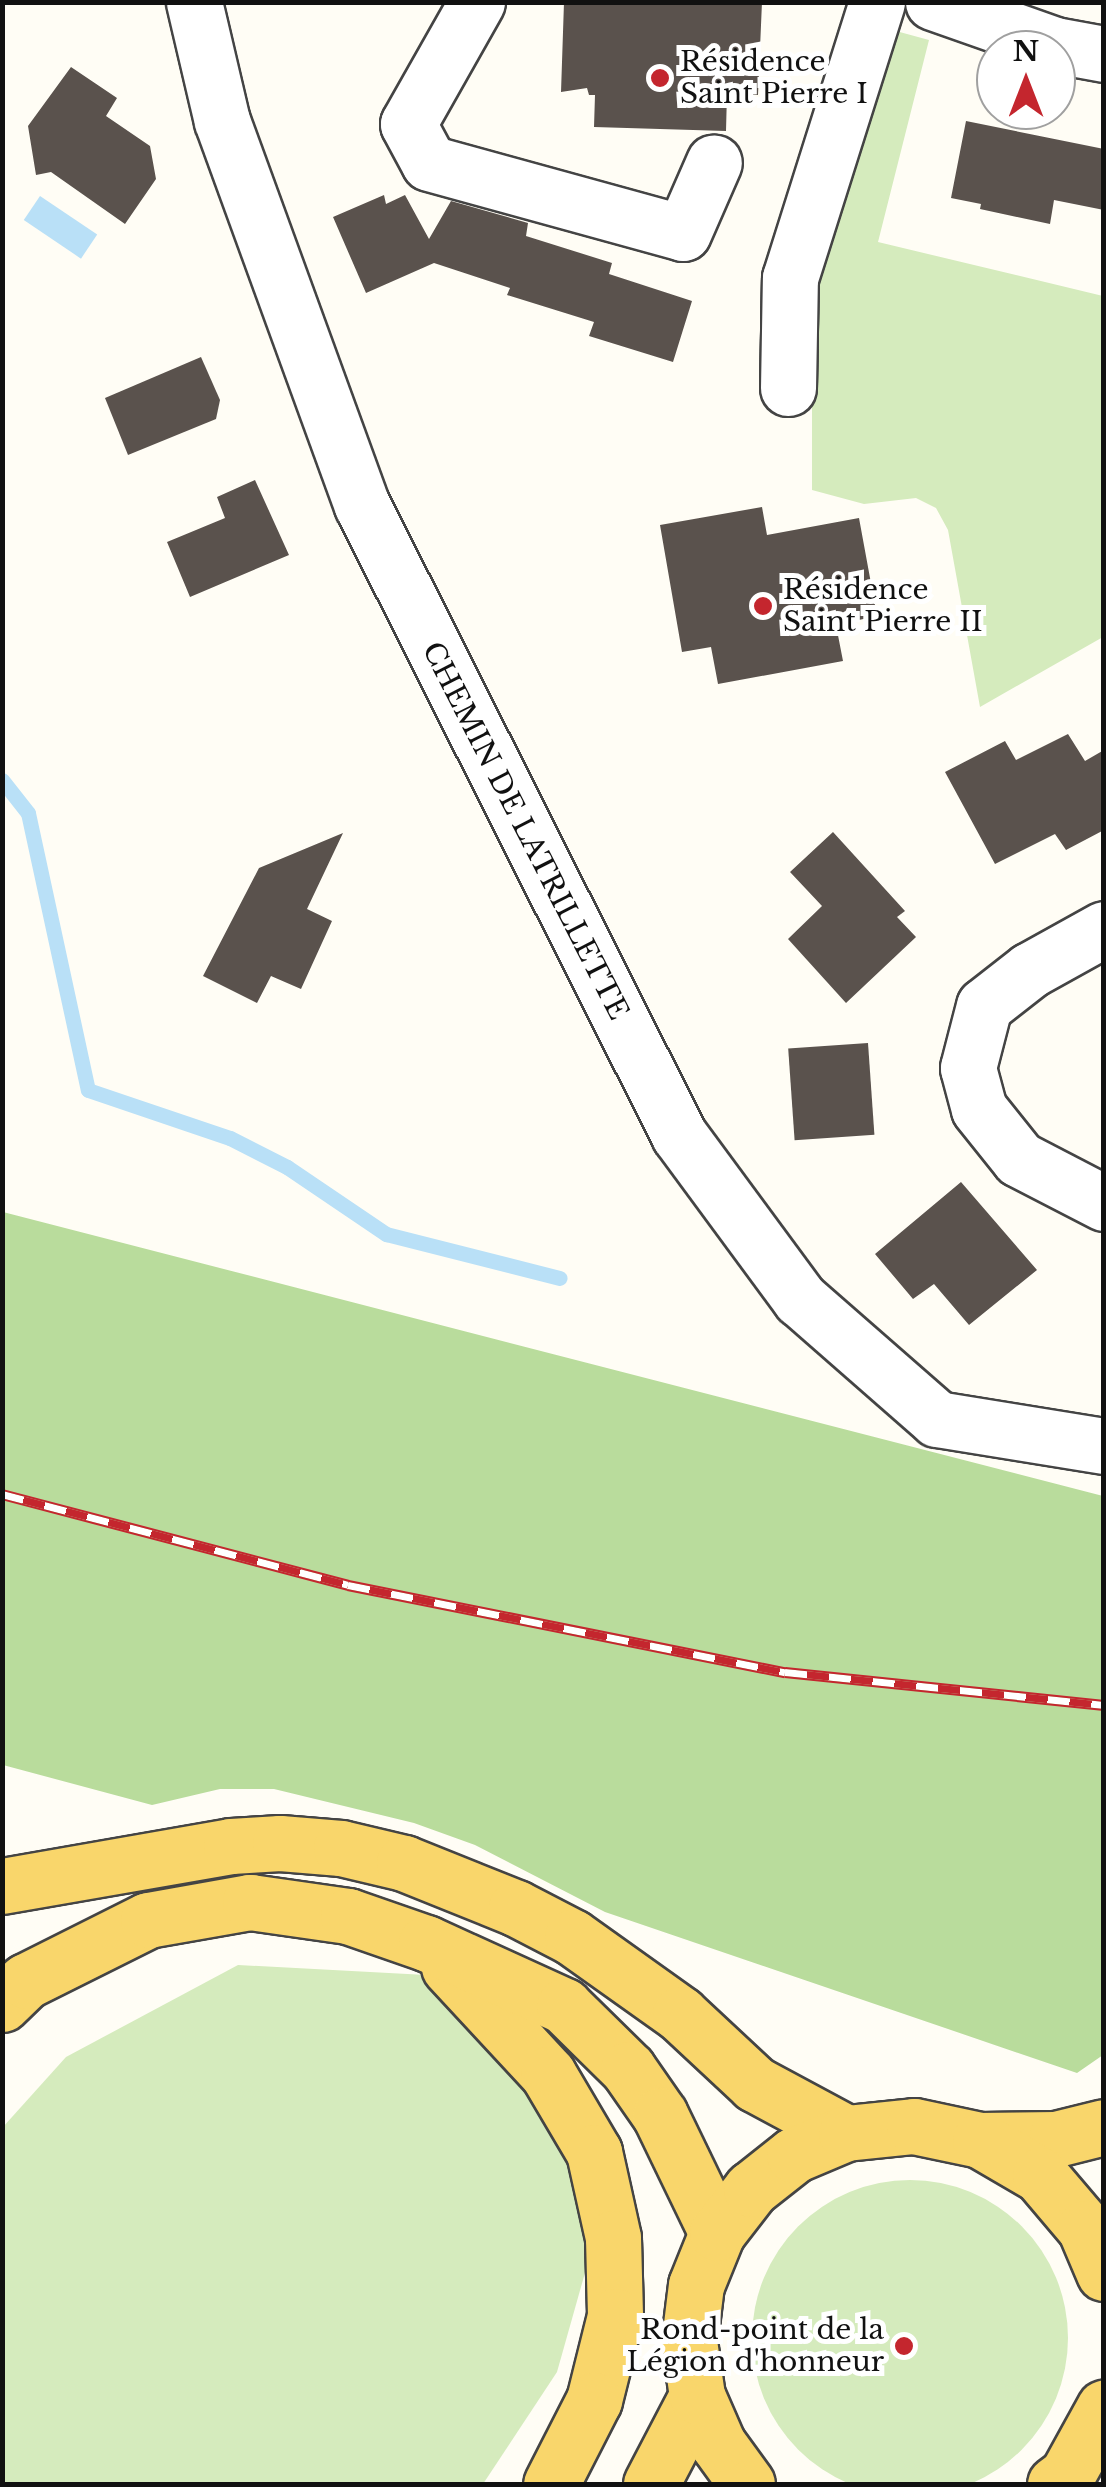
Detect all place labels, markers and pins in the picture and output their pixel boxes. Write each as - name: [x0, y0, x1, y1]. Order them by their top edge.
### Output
- place label: Résidence Saint Pierre I: [680, 45, 868, 111]
- marker: Résidence Saint Pierre I: [649, 67, 671, 89]
- place label: Résidence Saint Pierre II: [783, 573, 983, 639]
- marker: Résidence Saint Pierre II: [752, 595, 774, 617]
- place label: Rond-point de la Légion d'honneur: [626, 2313, 884, 2379]
- marker: Rond-point de la Légion d'honneur: [893, 2335, 915, 2357]

